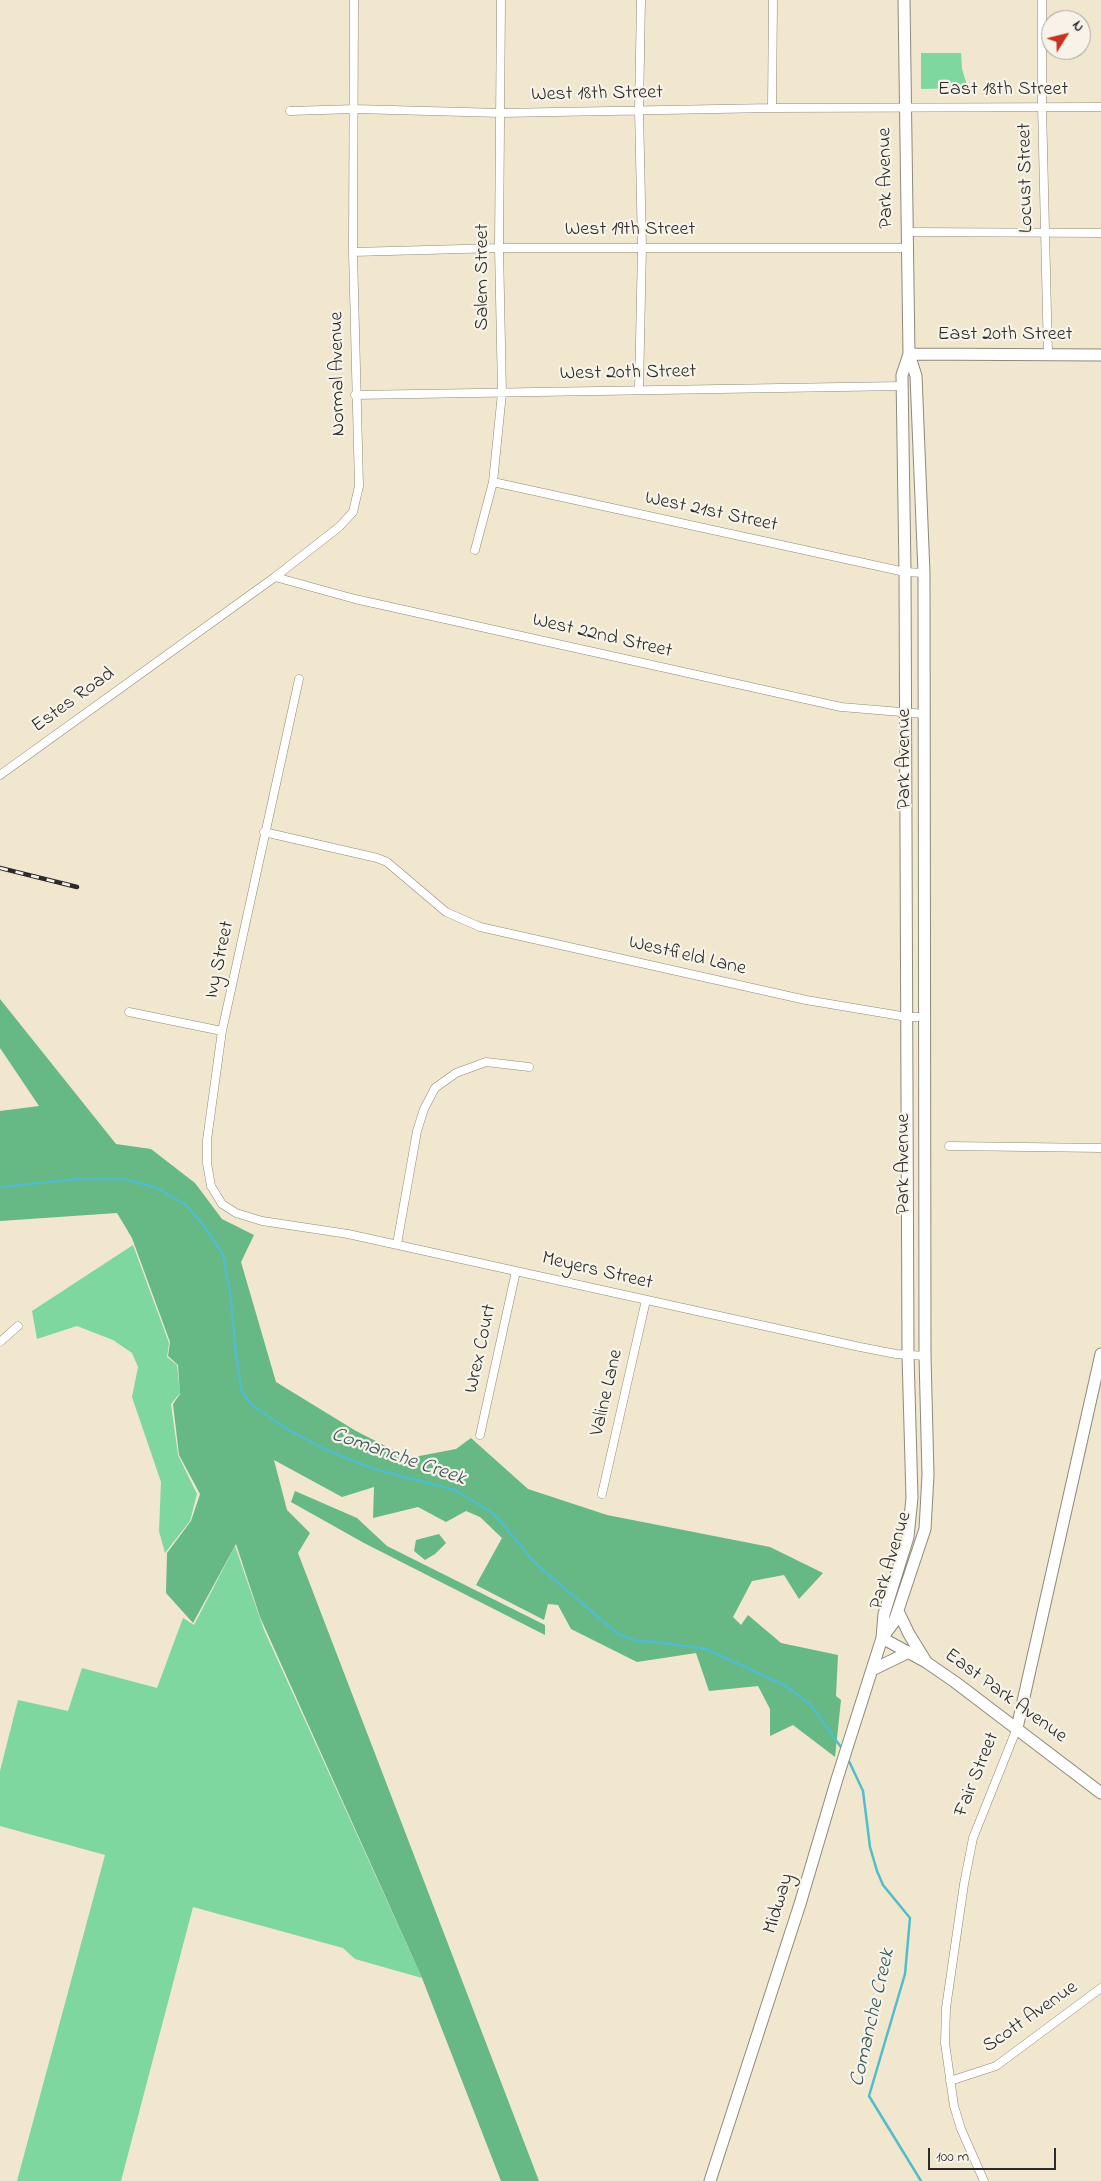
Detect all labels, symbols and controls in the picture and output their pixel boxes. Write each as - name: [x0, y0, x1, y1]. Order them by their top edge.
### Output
- north arrow: [1041, 10, 1091, 60]
- text: N: [1066, 16, 1089, 36]
- street label: East 18th Street: [938, 79, 1068, 103]
- street label: West 18th Street: [531, 82, 663, 108]
- street label: Locust Street: [1014, 123, 1040, 233]
- street label: Park Avenue: [874, 127, 900, 229]
- street label: West 19th Street: [565, 219, 695, 243]
- street label: Salem Street: [472, 224, 496, 330]
- street label: Normal Avenue: [326, 312, 352, 436]
- street label: East 20th Street: [937, 324, 1073, 348]
- street label: West 20th Street: [560, 361, 696, 387]
- street label: West 21st Street: [642, 487, 780, 539]
- street label: West 22nd Street: [530, 609, 674, 665]
- street label: Estes Road: [28, 663, 120, 739]
- street label: Park Avenue: [894, 709, 918, 809]
- street label: Ivy Street: [201, 919, 241, 1001]
- street label: Westfield Lane: [626, 932, 748, 982]
- street label: Park Avenue: [893, 1114, 917, 1214]
- street label: Meyers Street: [539, 1248, 655, 1296]
- street label: Wrex Court: [461, 1302, 503, 1396]
- street label: Valine Lane: [586, 1347, 630, 1439]
- water label: Comanche Creek: [327, 1423, 469, 1493]
- street label: Park Avenue: [866, 1509, 918, 1613]
- street label: East Park Avenue: [939, 1644, 1071, 1750]
- street label: Fair Street: [950, 1729, 1006, 1821]
- street label: Midway: [759, 1871, 801, 1937]
- water label: Comanche Creek: [846, 1947, 902, 2089]
- street label: Scott Avenue: [979, 1977, 1083, 2059]
- scale bar: [931, 2138, 1058, 2170]
- text: 100 m: [936, 2146, 969, 2168]

